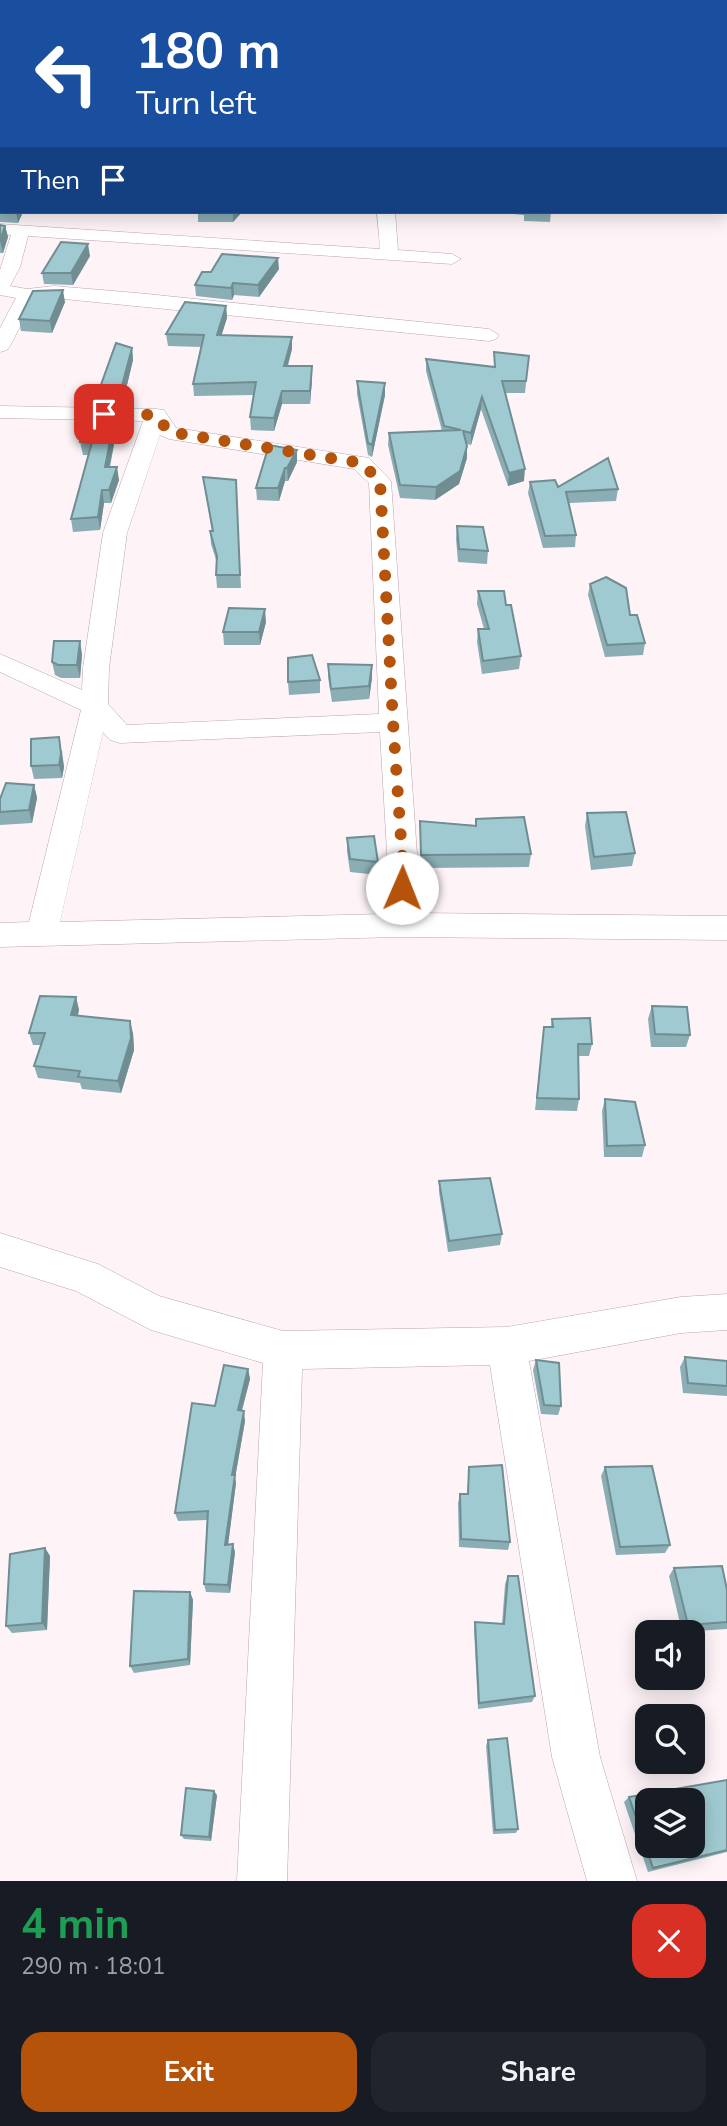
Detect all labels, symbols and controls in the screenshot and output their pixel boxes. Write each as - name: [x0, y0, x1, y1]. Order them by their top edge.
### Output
- text: 180 m: [136, 18, 280, 85]
- icon: left: [21, 28, 112, 119]
- text: Turn left: [136, 82, 256, 125]
- icon: arrive: [94, 161, 132, 199]
- text: Then: [21, 163, 80, 198]
- pin: [74, 384, 134, 444]
- icon: arrive: [85, 395, 123, 433]
- position arrow: [365, 851, 439, 925]
- map controls: [635, 1620, 705, 1858]
- button: sound: [635, 1620, 705, 1690]
- button: search: [635, 1704, 705, 1774]
- button: layers: [635, 1788, 705, 1858]
- text: 4 min: [21, 1896, 130, 1953]
- button: close: [632, 1904, 706, 1978]
- text: 290 m · 18:01: [21, 1951, 166, 1982]
- button: Exit: [21, 2032, 357, 2112]
- button: Share: [371, 2032, 706, 2112]

